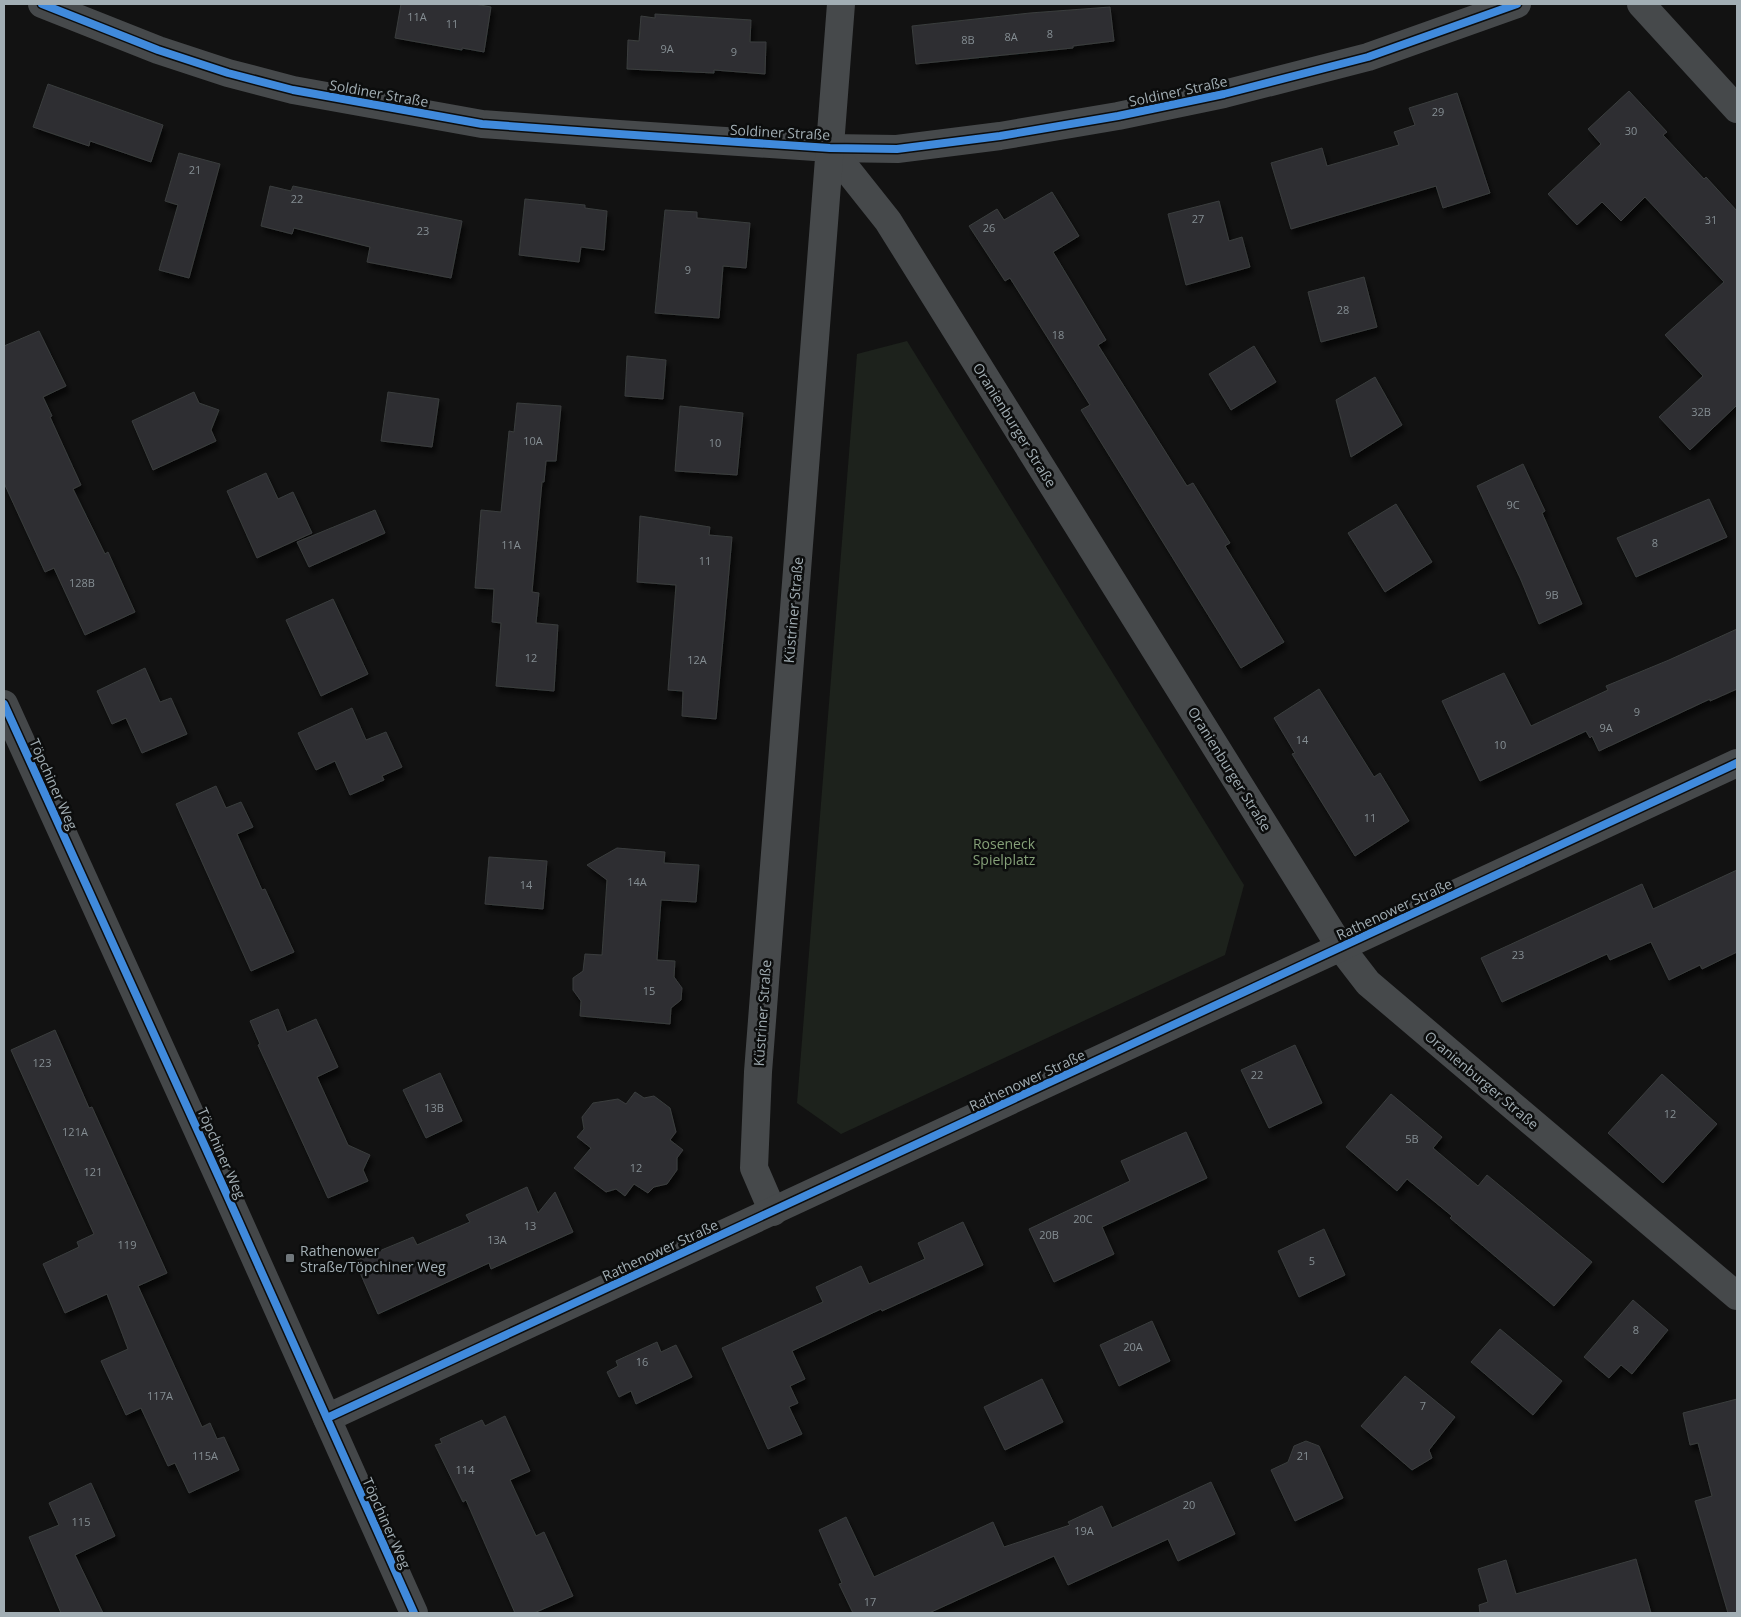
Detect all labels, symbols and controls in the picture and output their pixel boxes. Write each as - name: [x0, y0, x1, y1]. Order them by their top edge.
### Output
- house number: 11A: [407, 9, 427, 24]
- house number: 11: [446, 16, 458, 31]
- house number: 8: [1047, 26, 1053, 41]
- house number: 8A: [1004, 29, 1018, 44]
- house number: 8B: [961, 32, 975, 47]
- house number: 9A: [660, 41, 674, 56]
- house number: 9: [731, 44, 737, 59]
- street label: Soldiner Straße: [1127, 71, 1229, 111]
- street label: Soldiner Straße: [328, 75, 430, 111]
- house number: 29: [1432, 104, 1444, 119]
- street label: Soldiner Straße: [729, 120, 831, 144]
- house number: 30: [1625, 123, 1637, 138]
- house number: 21: [189, 162, 201, 177]
- house number: 22: [291, 191, 303, 206]
- house number: 27: [1192, 211, 1204, 226]
- house number: 31: [1705, 212, 1717, 227]
- house number: 26: [983, 220, 995, 235]
- house number: 23: [417, 223, 429, 238]
- house number: 9: [685, 262, 691, 277]
- house number: 28: [1337, 302, 1349, 317]
- house number: 18: [1052, 327, 1064, 342]
- street label: Oranienburger Straße: [969, 359, 1061, 491]
- house number: 32B: [1691, 404, 1711, 419]
- house number: 10A: [523, 433, 543, 448]
- house number: 10: [709, 435, 721, 450]
- house number: 9C: [1506, 497, 1520, 512]
- house number: 8: [1652, 535, 1658, 550]
- house number: 11A: [501, 537, 521, 552]
- house number: 11: [699, 553, 711, 568]
- street label: Küstriner Straße: [779, 556, 807, 664]
- house number: 128B: [69, 575, 95, 590]
- house number: 9B: [1545, 587, 1559, 602]
- house number: 12: [525, 650, 537, 665]
- house number: 12A: [687, 652, 707, 667]
- street label: Oranienburger Straße: [1184, 703, 1276, 835]
- house number: 9: [1634, 704, 1640, 719]
- house number: 9A: [1599, 720, 1613, 735]
- house number: 14: [1296, 732, 1309, 747]
- street label: Töpchiner Weg: [25, 735, 83, 833]
- house number: 10: [1494, 737, 1506, 752]
- house number: 11: [1364, 810, 1376, 825]
- park label: Roseneck Spielplatz: [973, 834, 1036, 869]
- house number: 14A: [627, 874, 647, 889]
- street label: Rathenower Straße: [1333, 874, 1455, 944]
- house number: 14: [520, 877, 533, 892]
- house number: 23: [1512, 947, 1524, 962]
- street label: Küstriner Straße: [749, 959, 775, 1067]
- house number: 15: [643, 983, 655, 998]
- street label: Oranienburger Straße: [1421, 1027, 1543, 1133]
- street label: Rathenower Straße: [966, 1045, 1088, 1115]
- house number: 123: [33, 1055, 51, 1070]
- house number: 22: [1251, 1067, 1263, 1082]
- house number: 13B: [424, 1100, 444, 1115]
- street label: Töpchiner Weg: [193, 1104, 251, 1202]
- house number: 12: [1664, 1106, 1676, 1121]
- house number: 121A: [62, 1124, 88, 1139]
- house number: 5B: [1405, 1131, 1419, 1146]
- house number: 12: [630, 1160, 642, 1175]
- house number: 121: [84, 1164, 102, 1179]
- house number: 20C: [1073, 1211, 1093, 1226]
- street label: Rathenower Straße: [599, 1215, 721, 1285]
- house number: 13: [524, 1218, 536, 1233]
- house number: 20B: [1039, 1227, 1059, 1242]
- house number: 13A: [487, 1232, 507, 1247]
- house number: 119: [118, 1237, 136, 1252]
- place label: Rathenower Straße/Töpchiner Weg: [300, 1241, 446, 1276]
- marker: Rathenower Straße/Töpchiner Weg: [284, 1252, 296, 1264]
- house number: 5: [1309, 1253, 1315, 1268]
- house number: 8: [1633, 1322, 1639, 1337]
- house number: 20A: [1123, 1339, 1143, 1354]
- house number: 16: [636, 1354, 648, 1369]
- house number: 117A: [147, 1388, 173, 1403]
- house number: 7: [1420, 1398, 1426, 1413]
- house number: 115A: [192, 1448, 218, 1463]
- house number: 21: [1297, 1448, 1309, 1463]
- house number: 114: [456, 1462, 475, 1477]
- street label: Töpchiner Weg: [358, 1474, 416, 1572]
- house number: 20: [1183, 1497, 1195, 1512]
- house number: 115: [72, 1514, 90, 1529]
- house number: 19A: [1074, 1523, 1094, 1538]
- house number: 17: [864, 1594, 876, 1609]

